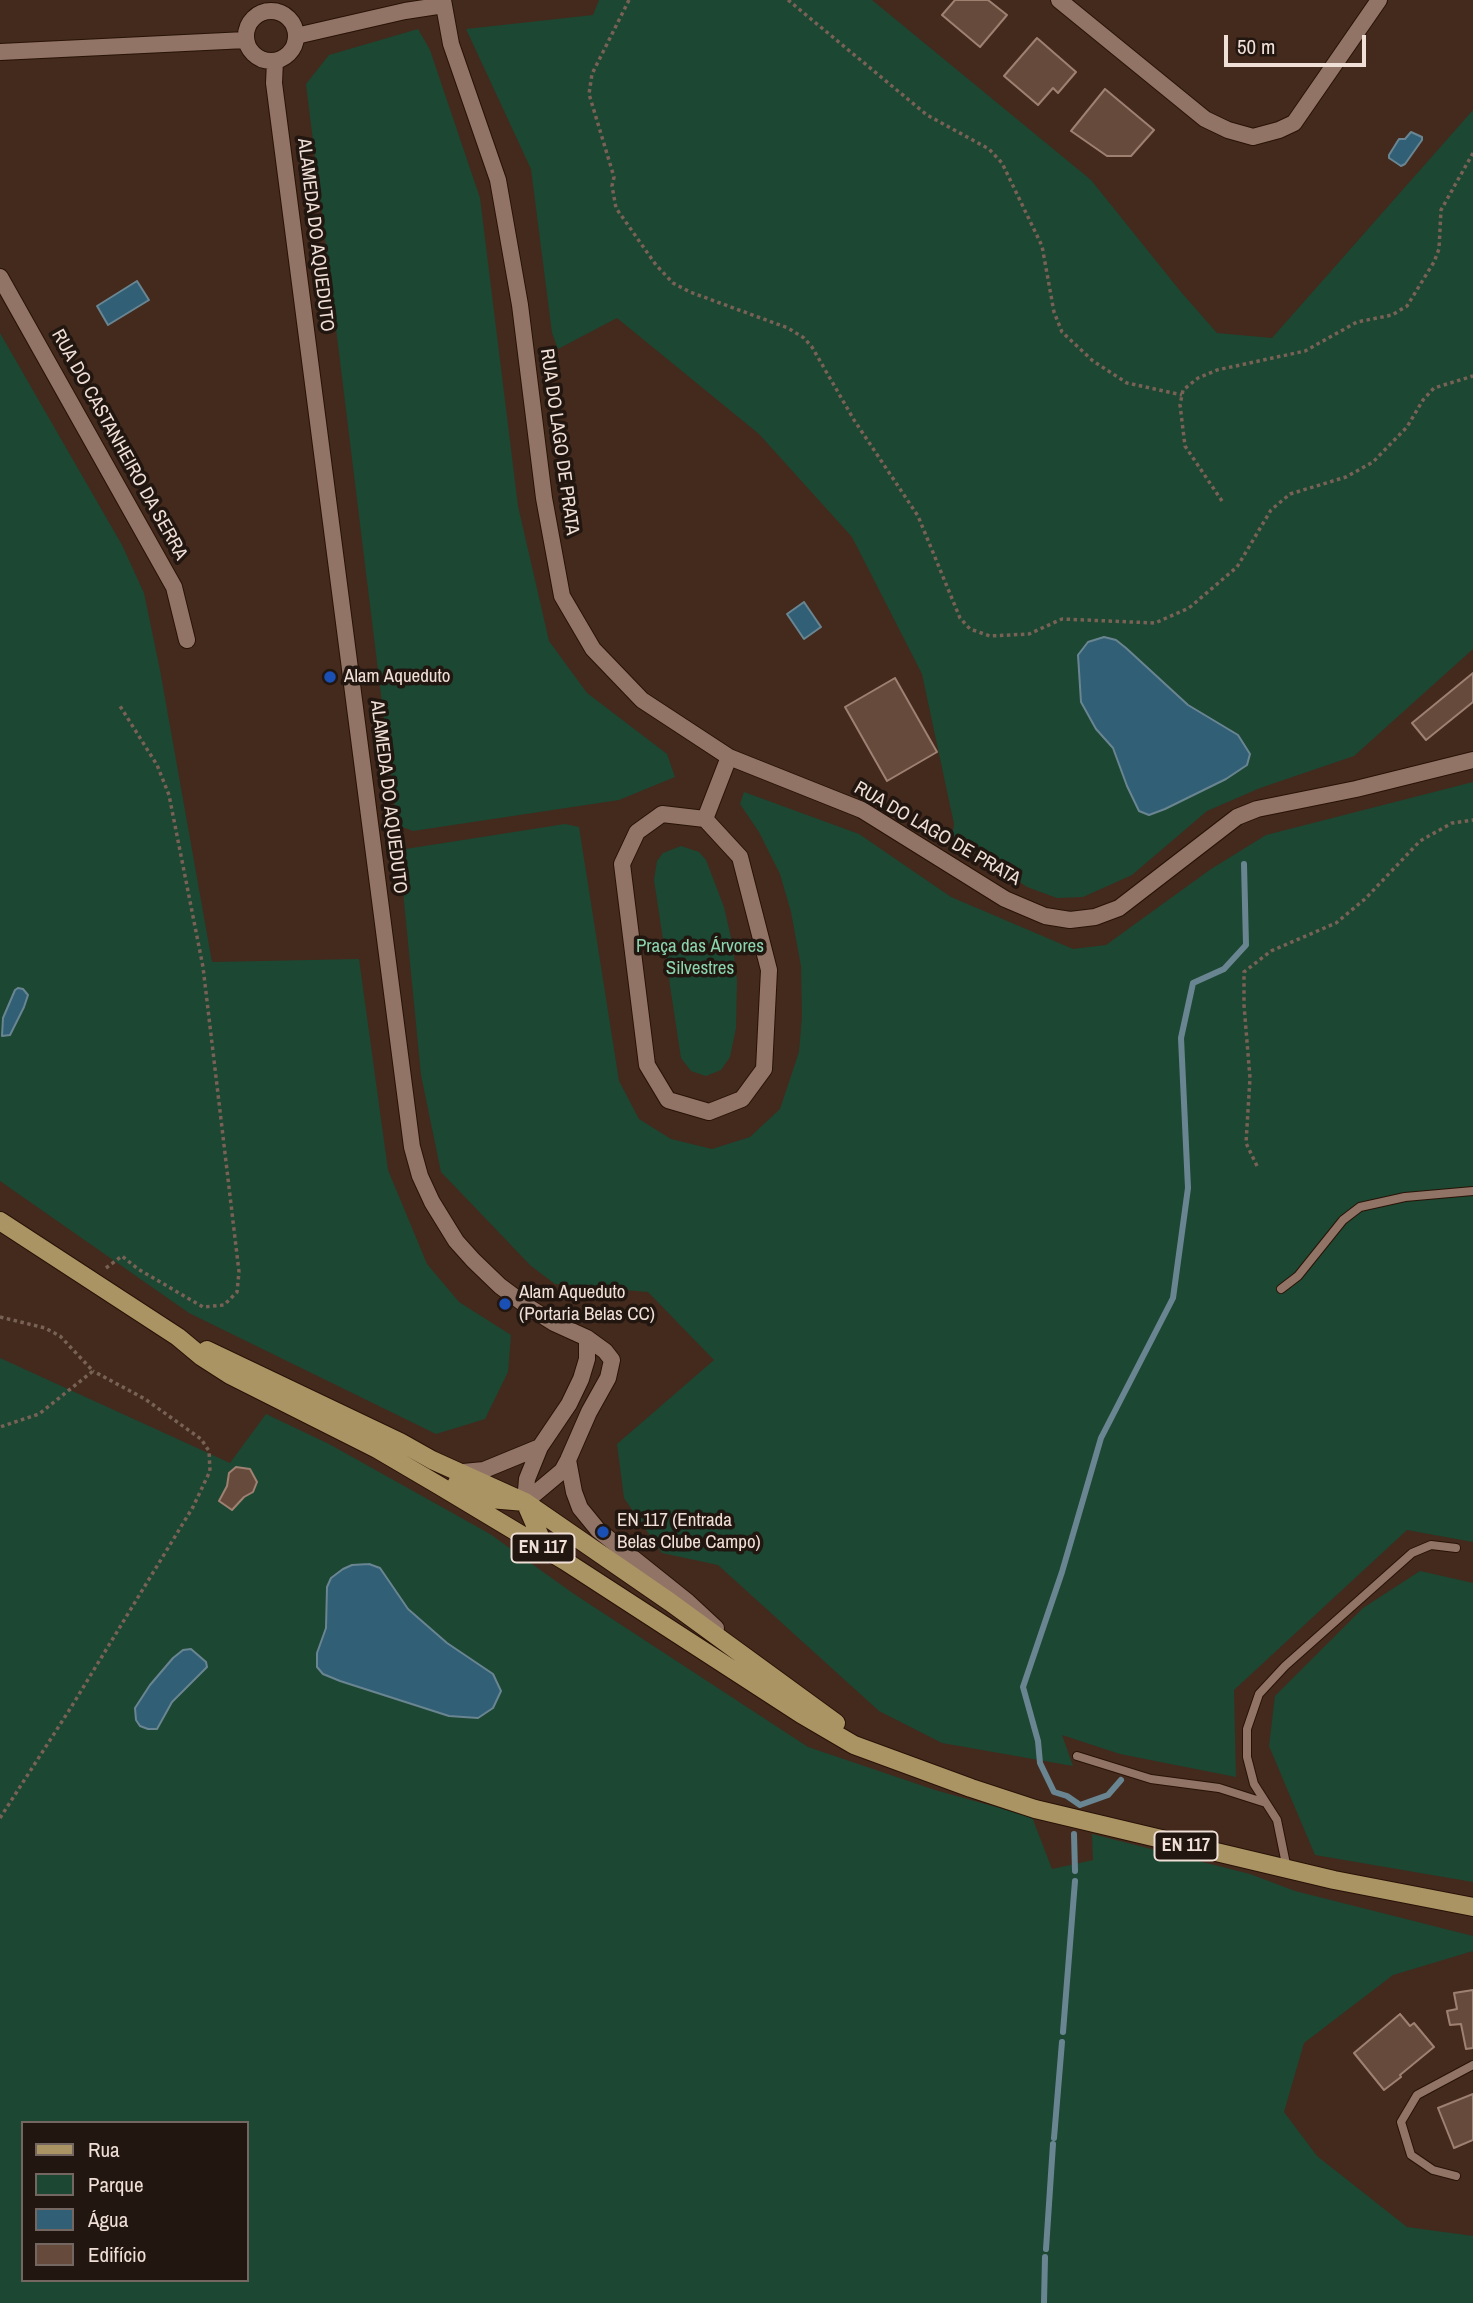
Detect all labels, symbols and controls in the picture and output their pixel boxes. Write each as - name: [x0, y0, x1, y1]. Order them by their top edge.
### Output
- scale bar: [1228, 21, 1370, 65]
- text: 50 m: [1237, 32, 1275, 61]
- street label: ALAMEDA DO AQUEDUTO: [292, 137, 338, 333]
- street label: RUA DO CASTANHEIRO DA SERRA: [46, 326, 192, 564]
- street label: RUA DO LAGO DE PRATA: [535, 347, 583, 537]
- place label: Alam Aqueduto: [344, 666, 451, 688]
- marker: Alam Aqueduto: [322, 669, 338, 685]
- street label: ALAMEDA DO AQUEDUTO: [365, 699, 411, 895]
- street label: RUA DO LAGO DE PRATA: [850, 777, 1024, 891]
- park label: Praça das Árvores Silvestres: [636, 936, 764, 980]
- place label: Alam Aqueduto (Portaria Belas CC): [519, 1282, 655, 1326]
- marker: Alam Aqueduto (Portaria Belas CC): [497, 1296, 513, 1312]
- place label: EN 117 (Entrada Belas Clube Campo): [617, 1510, 761, 1554]
- marker: EN 117 (Entrada Belas Clube Campo): [595, 1524, 611, 1540]
- road number: EN 117: [512, 1534, 574, 1562]
- road number: EN 117: [1154, 1832, 1218, 1860]
- legend: [21, 2121, 248, 2282]
- text: Rua: [88, 2135, 120, 2164]
- text: Parque: [88, 2170, 144, 2199]
- text: Água: [88, 2205, 128, 2234]
- text: Edifício: [88, 2240, 146, 2269]

